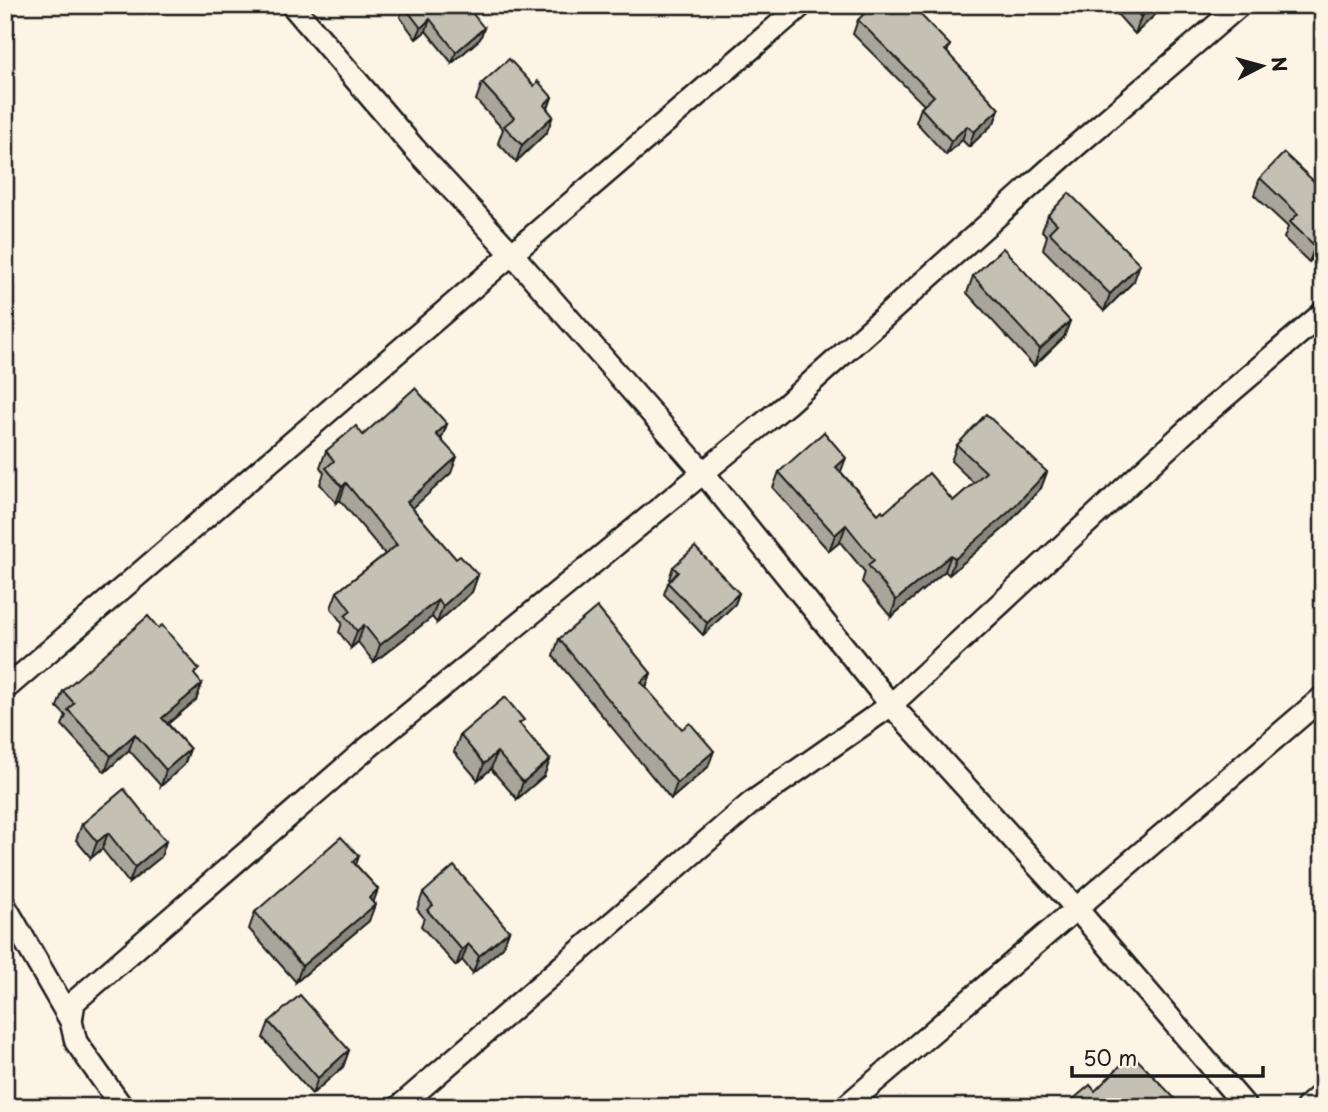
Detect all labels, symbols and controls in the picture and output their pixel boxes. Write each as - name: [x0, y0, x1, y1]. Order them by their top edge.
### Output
- north arrow: [1226, 32, 1296, 102]
- text: N: [1265, 55, 1295, 73]
- scale bar: [1072, 1035, 1263, 1079]
- text: 50 m: [1083, 1041, 1137, 1073]

